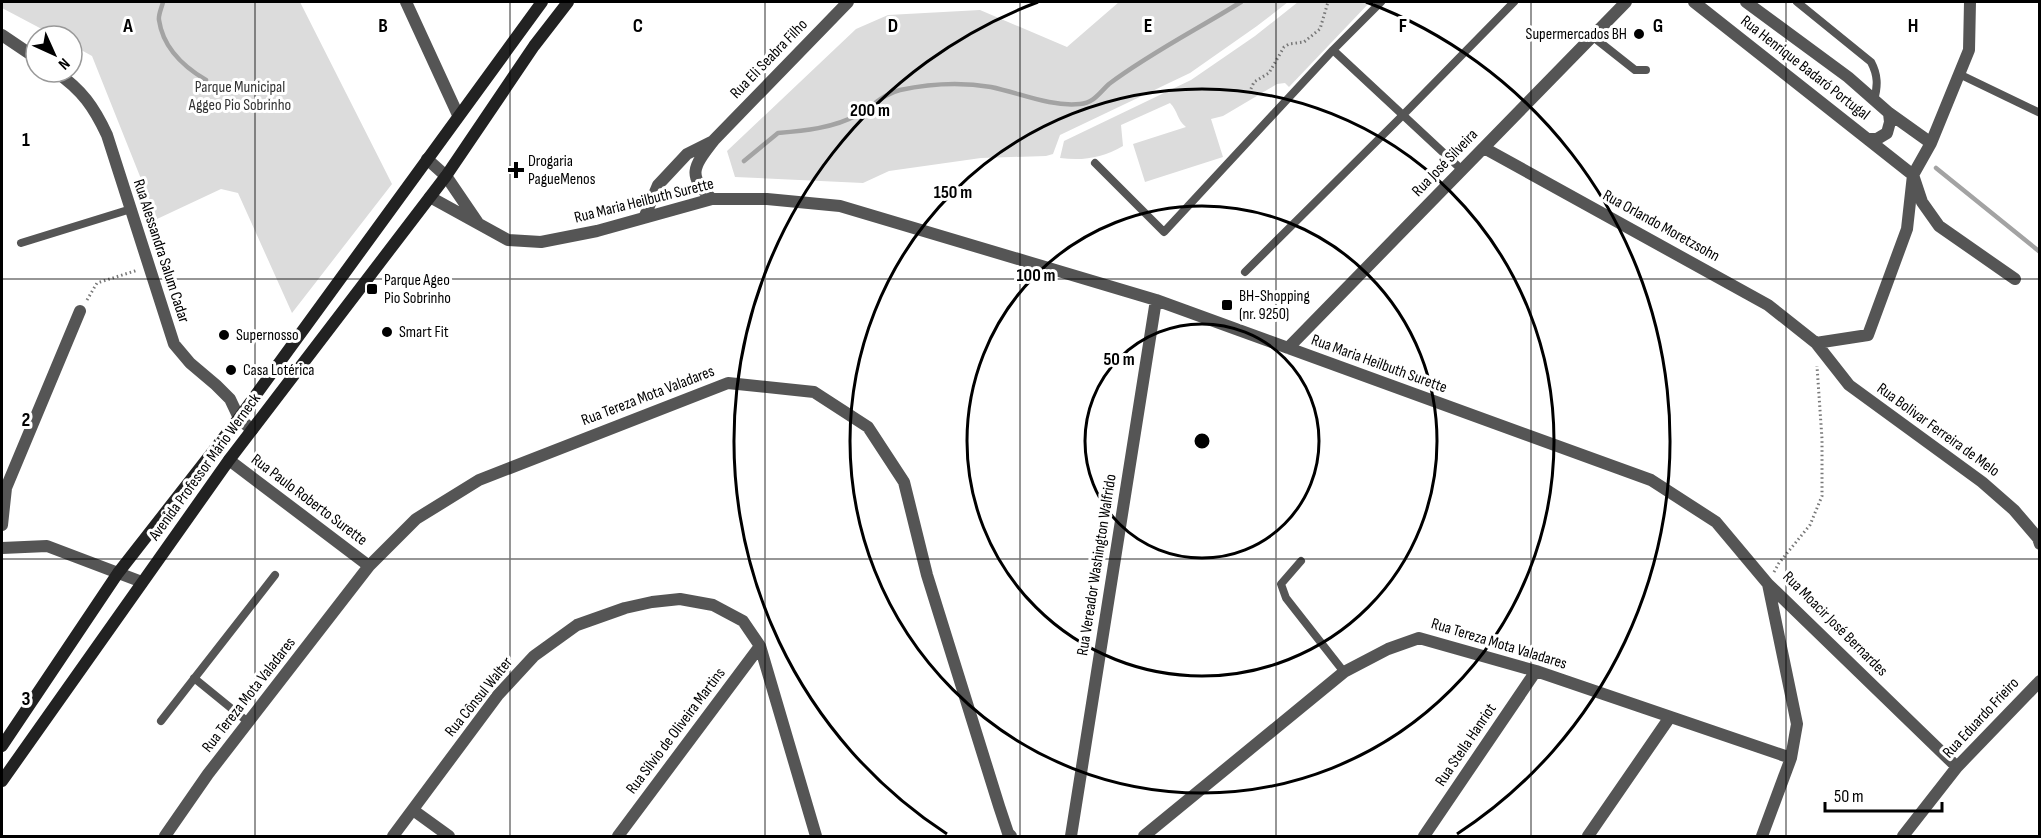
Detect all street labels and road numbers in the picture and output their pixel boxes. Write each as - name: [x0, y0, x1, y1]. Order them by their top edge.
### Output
- street label: Rua Henrique Badaró Portugal: [1737, 12, 1873, 124]
- street label: Rua Eli Seabra Filho: [726, 15, 812, 103]
- street label: Rua José Silveira: [1408, 125, 1482, 201]
- street label: Rua Maria Heilbuth Surette: [572, 174, 716, 228]
- street label: Rua Alessandra Salum Cadar: [129, 177, 193, 326]
- street label: Rua Orlando Moretzsohn: [1599, 186, 1723, 266]
- street label: Rua Maria Heilbuth Surette: [1308, 331, 1450, 397]
- street label: Rua Tereza Mota Valadares: [579, 362, 717, 430]
- street label: Rua Bolivar Ferreira de Melo: [1873, 379, 2003, 481]
- street label: Avenida Professor Mário Werneck: [145, 390, 265, 545]
- street label: Rua Paulo Roberto Surette: [247, 450, 371, 550]
- street label: Rua Vereador Washington Walfrido: [1073, 473, 1121, 657]
- street label: Rua Moacir José Bernardes: [1779, 568, 1892, 681]
- street label: Rua Tereza Mota Valadares: [1429, 614, 1569, 674]
- street label: Rua Tereza Mota Valadares: [198, 633, 300, 756]
- street label: Rua Cônsul Walter: [441, 653, 517, 741]
- street label: Rua Sílvio de Oliveira Martins: [622, 664, 730, 798]
- street label: Rua Eduardo Frieiro: [1939, 674, 2023, 762]
- street label: Rua Stella Hanriot: [1431, 700, 1501, 790]

